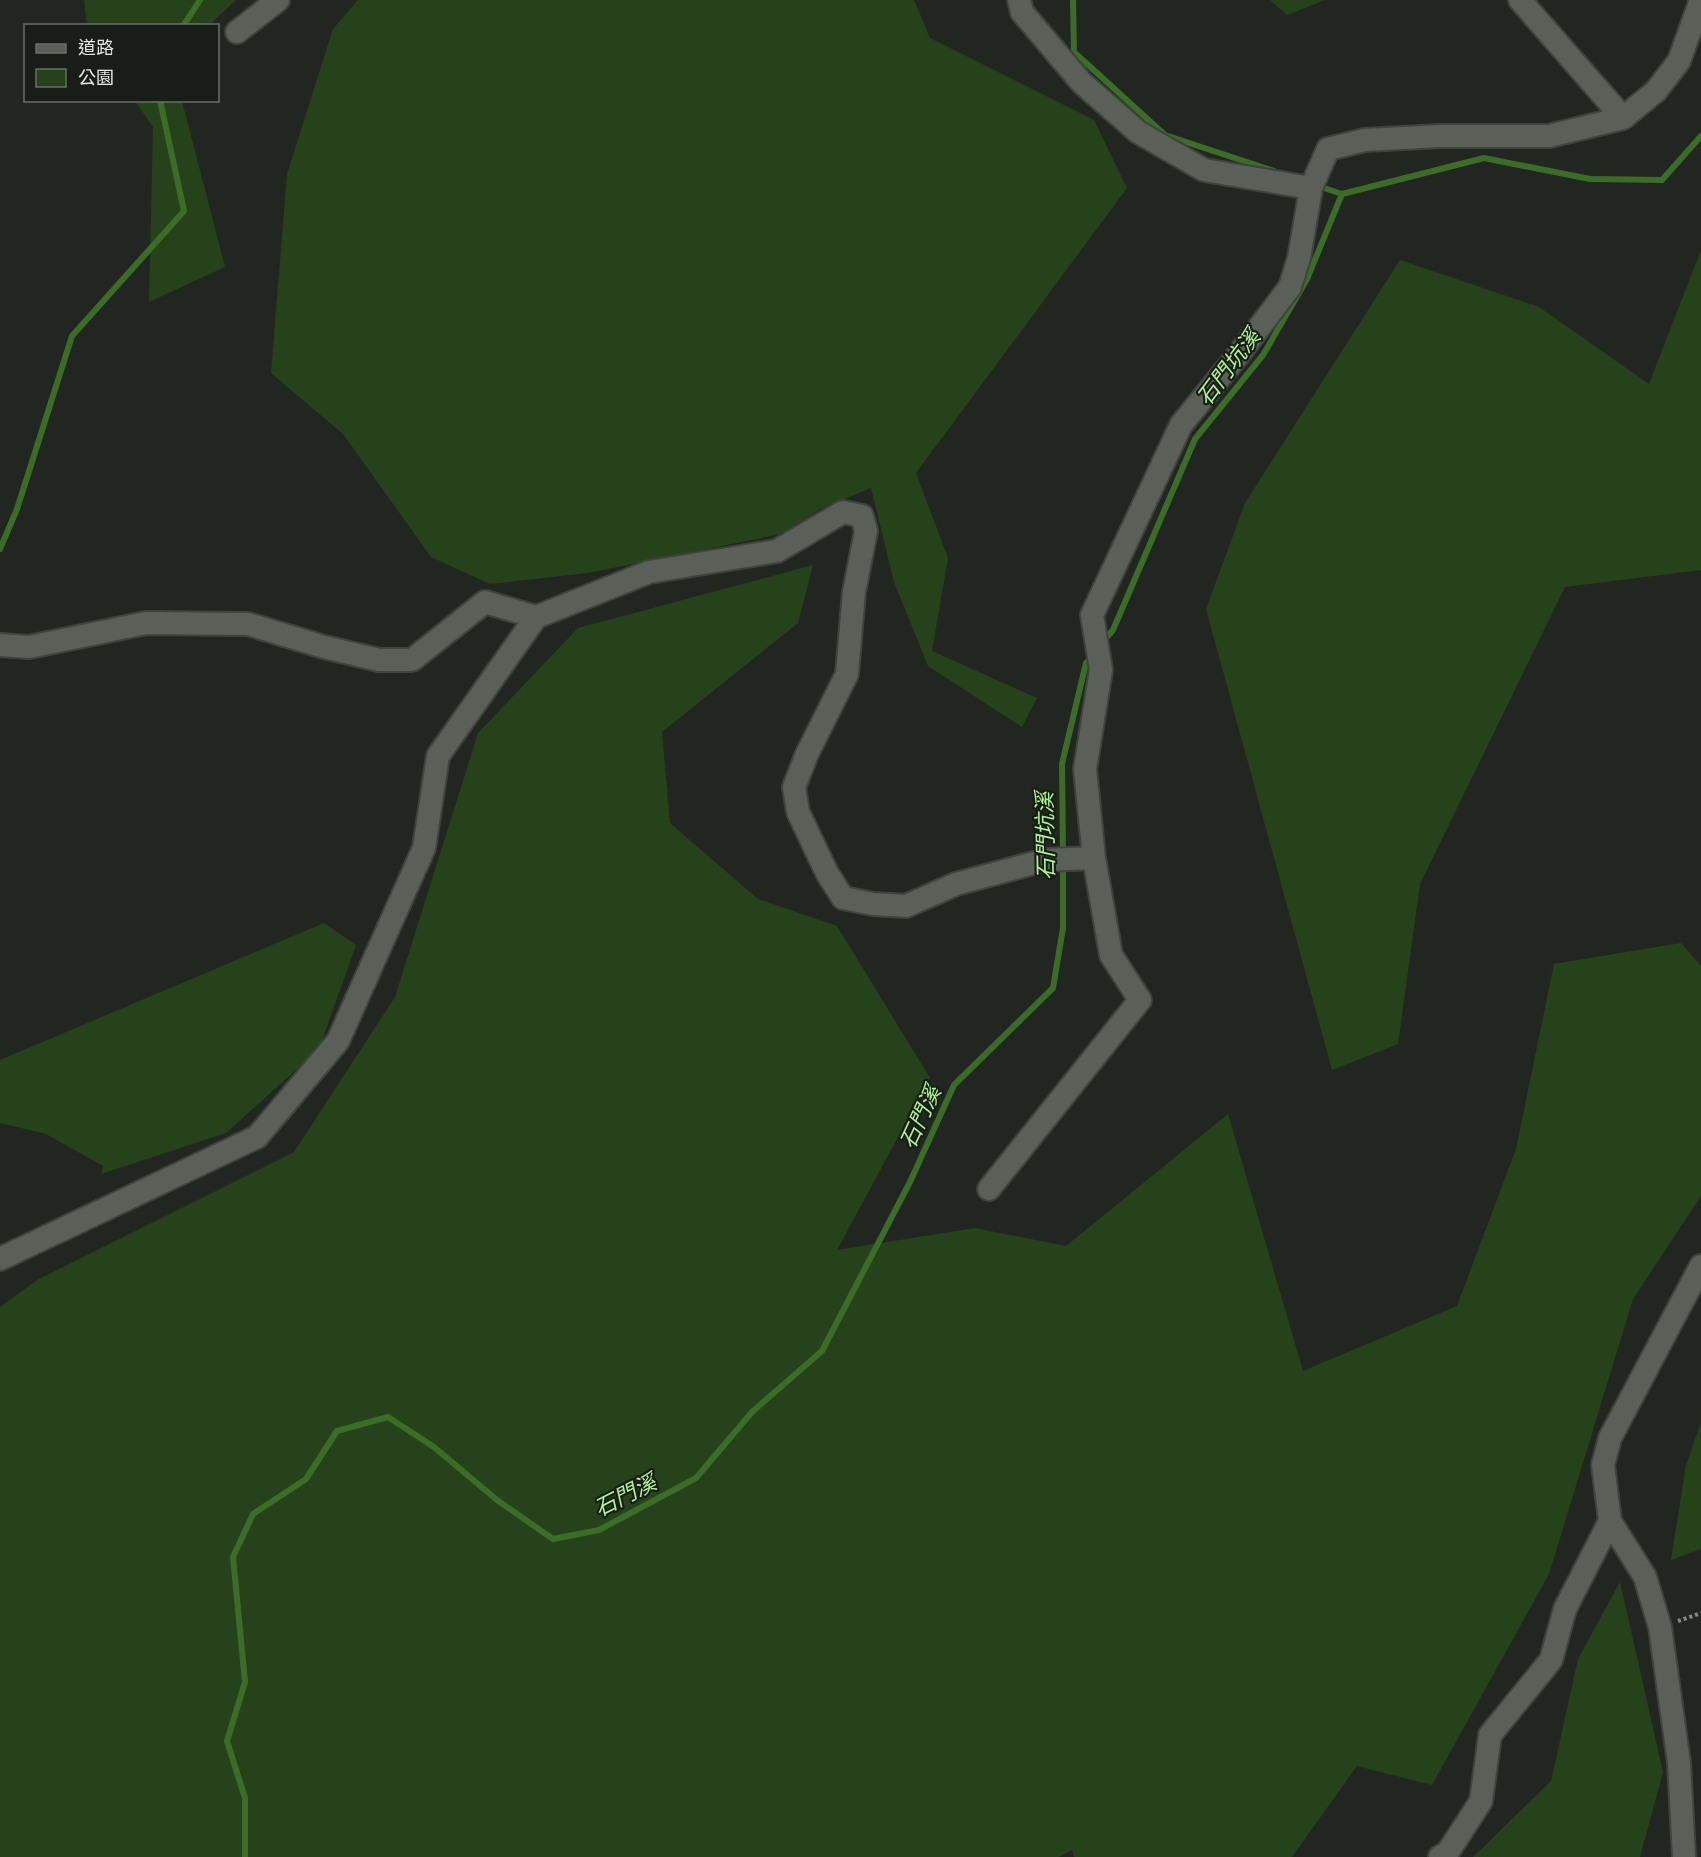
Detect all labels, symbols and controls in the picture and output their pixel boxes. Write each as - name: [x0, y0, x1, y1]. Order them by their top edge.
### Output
- legend: [24, 24, 219, 102]
- text: 道路: [78, 37, 114, 59]
- text: 公園: [78, 67, 114, 89]
- water label: 石門坑溪: [1191, 322, 1267, 411]
- water label: 石門坑溪: [1031, 789, 1060, 880]
- water label: 石門溪: [894, 1079, 948, 1153]
- water label: 石門溪: [590, 1467, 663, 1522]

